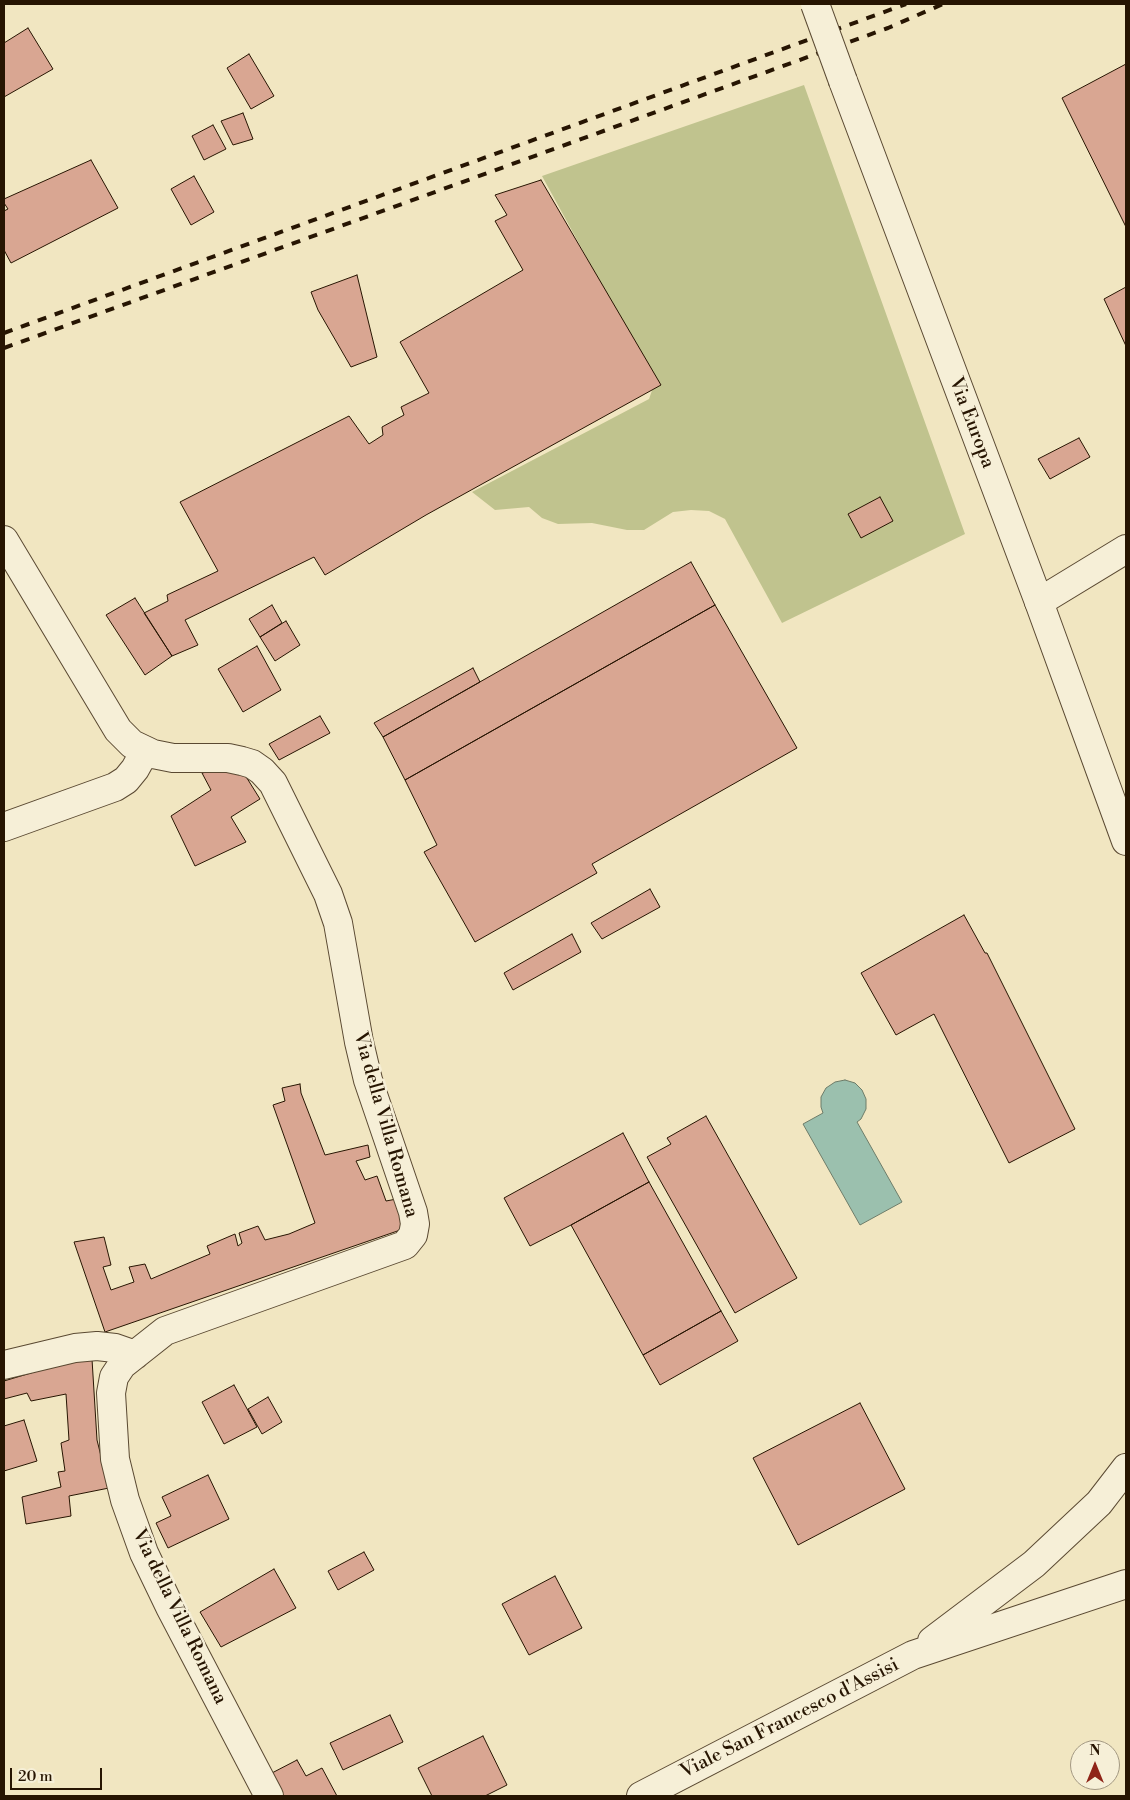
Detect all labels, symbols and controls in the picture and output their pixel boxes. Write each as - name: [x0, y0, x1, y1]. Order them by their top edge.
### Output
- street label: Via Europa: [943, 374, 999, 472]
- street label: Via della Villa Romana: [348, 1030, 422, 1220]
- street label: Via della Villa Romana: [127, 1526, 231, 1708]
- street label: Viale San Francesco d'Assisi: [677, 1654, 903, 1784]
- north arrow: [1070, 1740, 1120, 1790]
- text: N: [1089, 1742, 1101, 1760]
- scale bar: [12, 1758, 105, 1790]
- text: 20 m: [18, 1767, 53, 1786]

